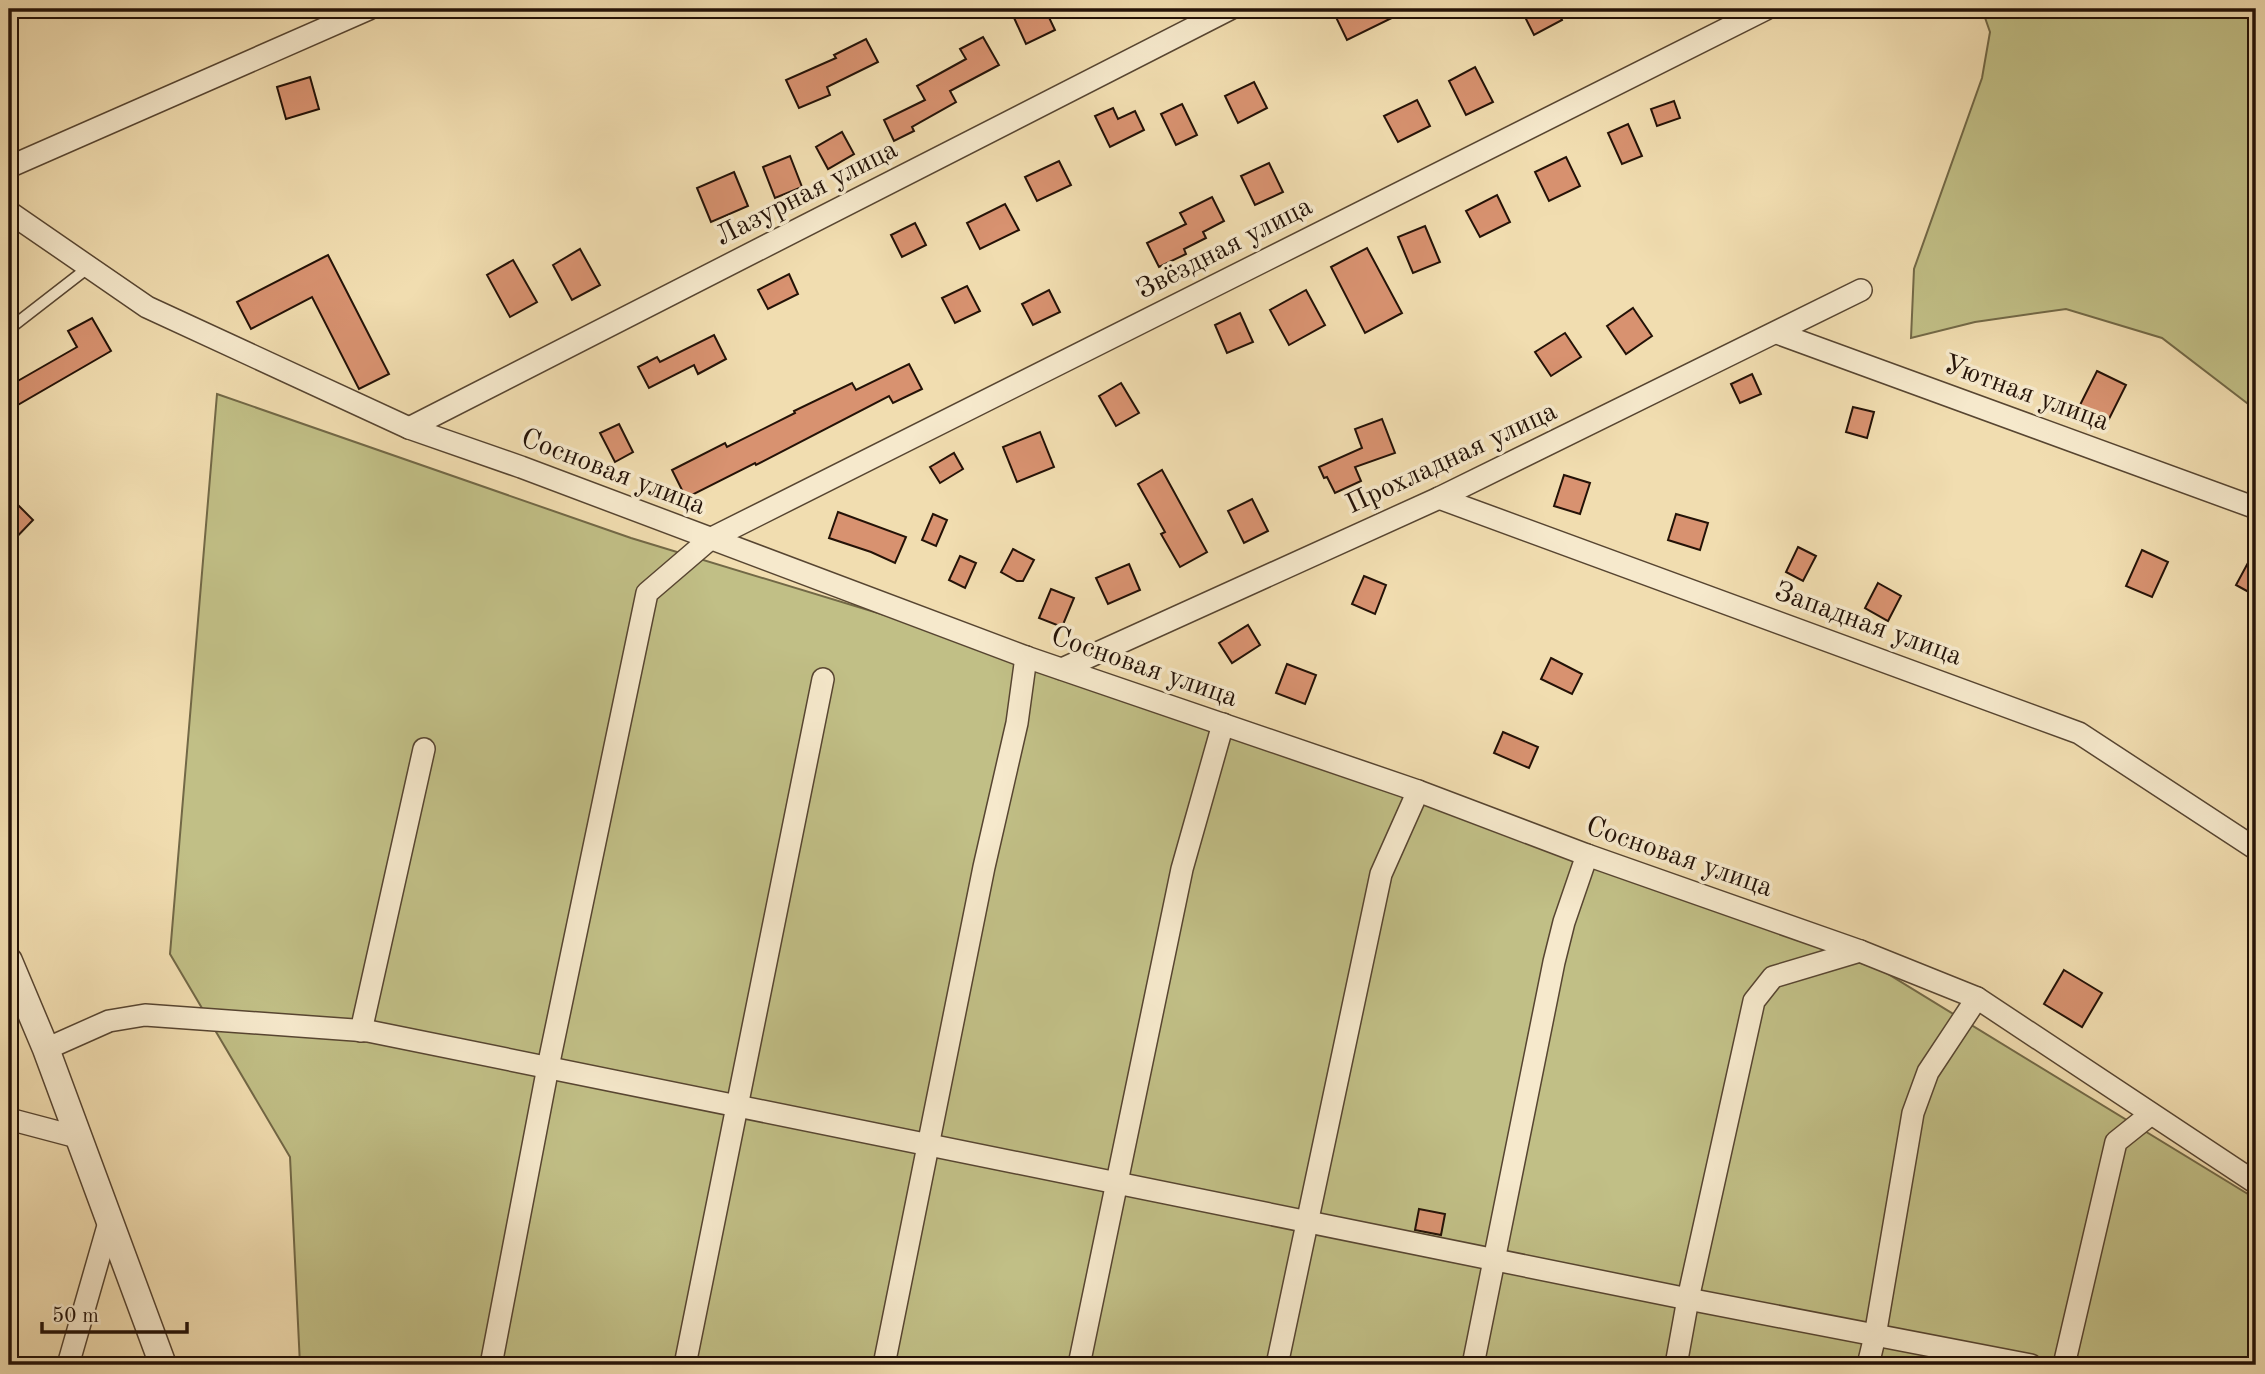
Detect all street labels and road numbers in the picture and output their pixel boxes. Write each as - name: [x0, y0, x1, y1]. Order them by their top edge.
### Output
- street label: Лазурная улица: [711, 136, 903, 252]
- street label: Звёздная улица: [1133, 193, 1317, 305]
- street label: Уютная улица: [1939, 351, 2113, 437]
- street label: Прохладная улица: [1342, 398, 1562, 520]
- street label: Сосновая улица: [517, 425, 709, 521]
- street label: Западная улица: [1770, 578, 1966, 672]
- street label: Сосновая улица: [1047, 623, 1241, 713]
- street label: Сосновая улица: [1582, 813, 1776, 903]

